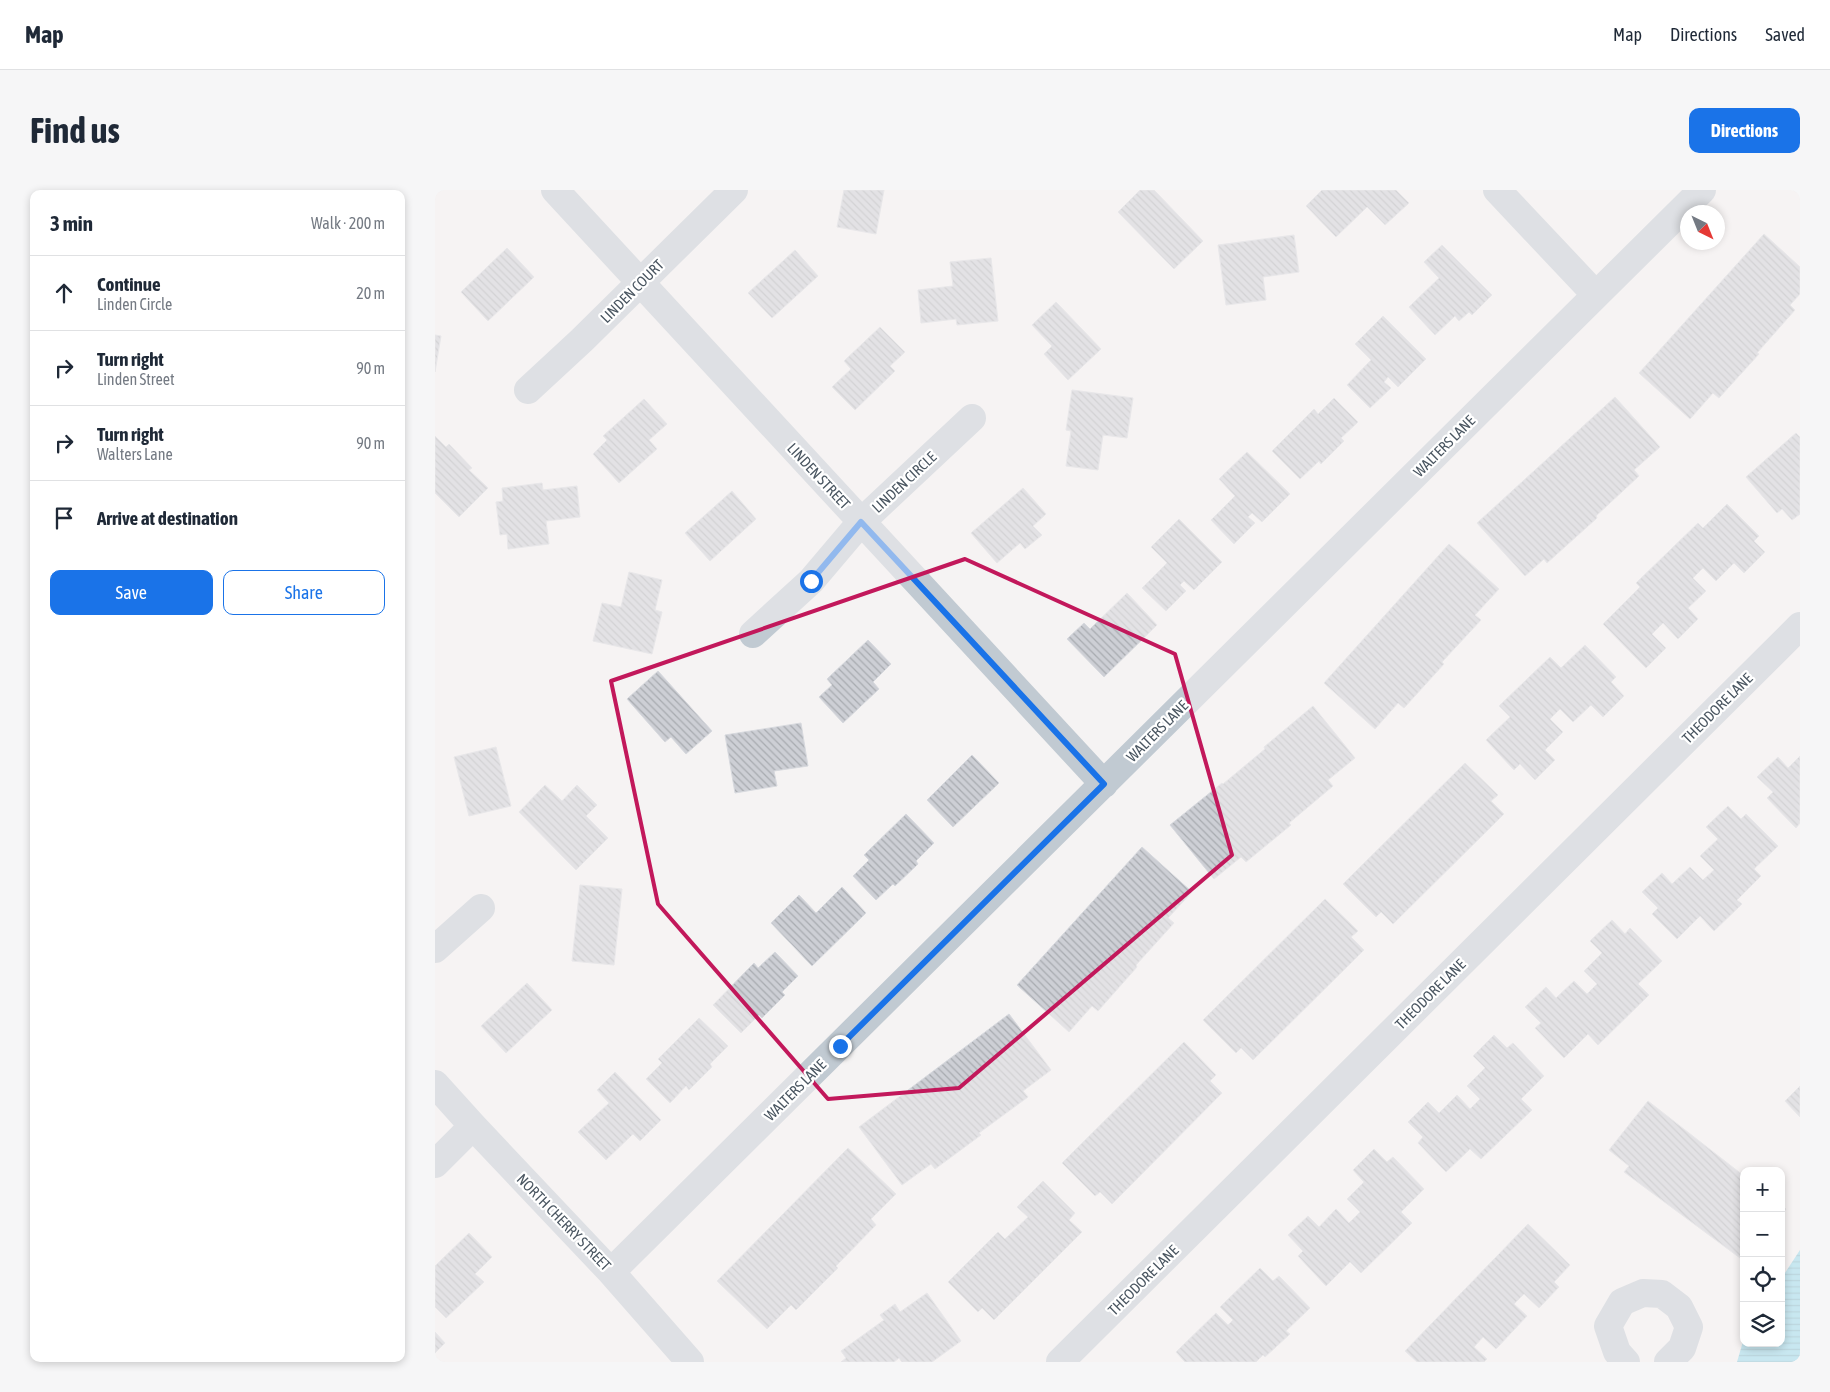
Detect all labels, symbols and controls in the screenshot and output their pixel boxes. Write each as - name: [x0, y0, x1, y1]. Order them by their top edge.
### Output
- text: Map: [25, 21, 64, 48]
- text: Map: [1613, 24, 1642, 45]
- text: Directions: [1670, 24, 1737, 45]
- text: Saved: [1765, 24, 1805, 45]
- button: Directions: [1689, 108, 1800, 153]
- text: Find us: [30, 110, 120, 150]
- north arrow: [1680, 205, 1725, 250]
- text: 3 min: [50, 211, 93, 235]
- text: Walk · 200 m: [311, 214, 385, 232]
- street label: LINDEN COURT: [597, 256, 667, 326]
- text: Continue: [97, 273, 161, 295]
- icon: ahead: [50, 279, 78, 307]
- text: 20 m: [356, 284, 385, 302]
- text: Linden Circle: [97, 295, 172, 313]
- text: Turn right: [97, 348, 164, 370]
- icon: right: [50, 354, 78, 382]
- text: 90 m: [356, 359, 385, 377]
- text: Linden Street: [97, 370, 175, 388]
- street label: WALTERS LANE: [1410, 411, 1479, 480]
- text: Turn right: [97, 423, 164, 445]
- icon: right: [50, 429, 78, 457]
- text: 90 m: [356, 434, 385, 452]
- street label: LINDEN STREET: [784, 440, 854, 513]
- text: Walters Lane: [97, 445, 173, 463]
- street label: LINDEN CIRCLE: [869, 448, 940, 516]
- icon: arrive: [50, 504, 78, 532]
- text: Arrive at destination: [97, 507, 238, 529]
- button: Save: [50, 570, 213, 615]
- button: Share: [223, 570, 385, 615]
- route start: [800, 570, 823, 593]
- street label: THEODORE LANE: [1678, 669, 1756, 747]
- street label: WALTERS LANE: [1123, 696, 1192, 765]
- street label: THEODORE LANE: [1391, 955, 1469, 1033]
- route end: [829, 1035, 852, 1058]
- street label: WALTERS LANE: [761, 1055, 830, 1124]
- map controls: [1740, 1167, 1785, 1347]
- button: +: [1740, 1167, 1785, 1212]
- street label: NORTH CHERRY STREET: [514, 1170, 615, 1274]
- button: −: [1740, 1212, 1785, 1257]
- street label: THEODORE LANE: [1104, 1241, 1182, 1319]
- button: locate: [1740, 1257, 1785, 1302]
- button: layers: [1740, 1302, 1785, 1347]

